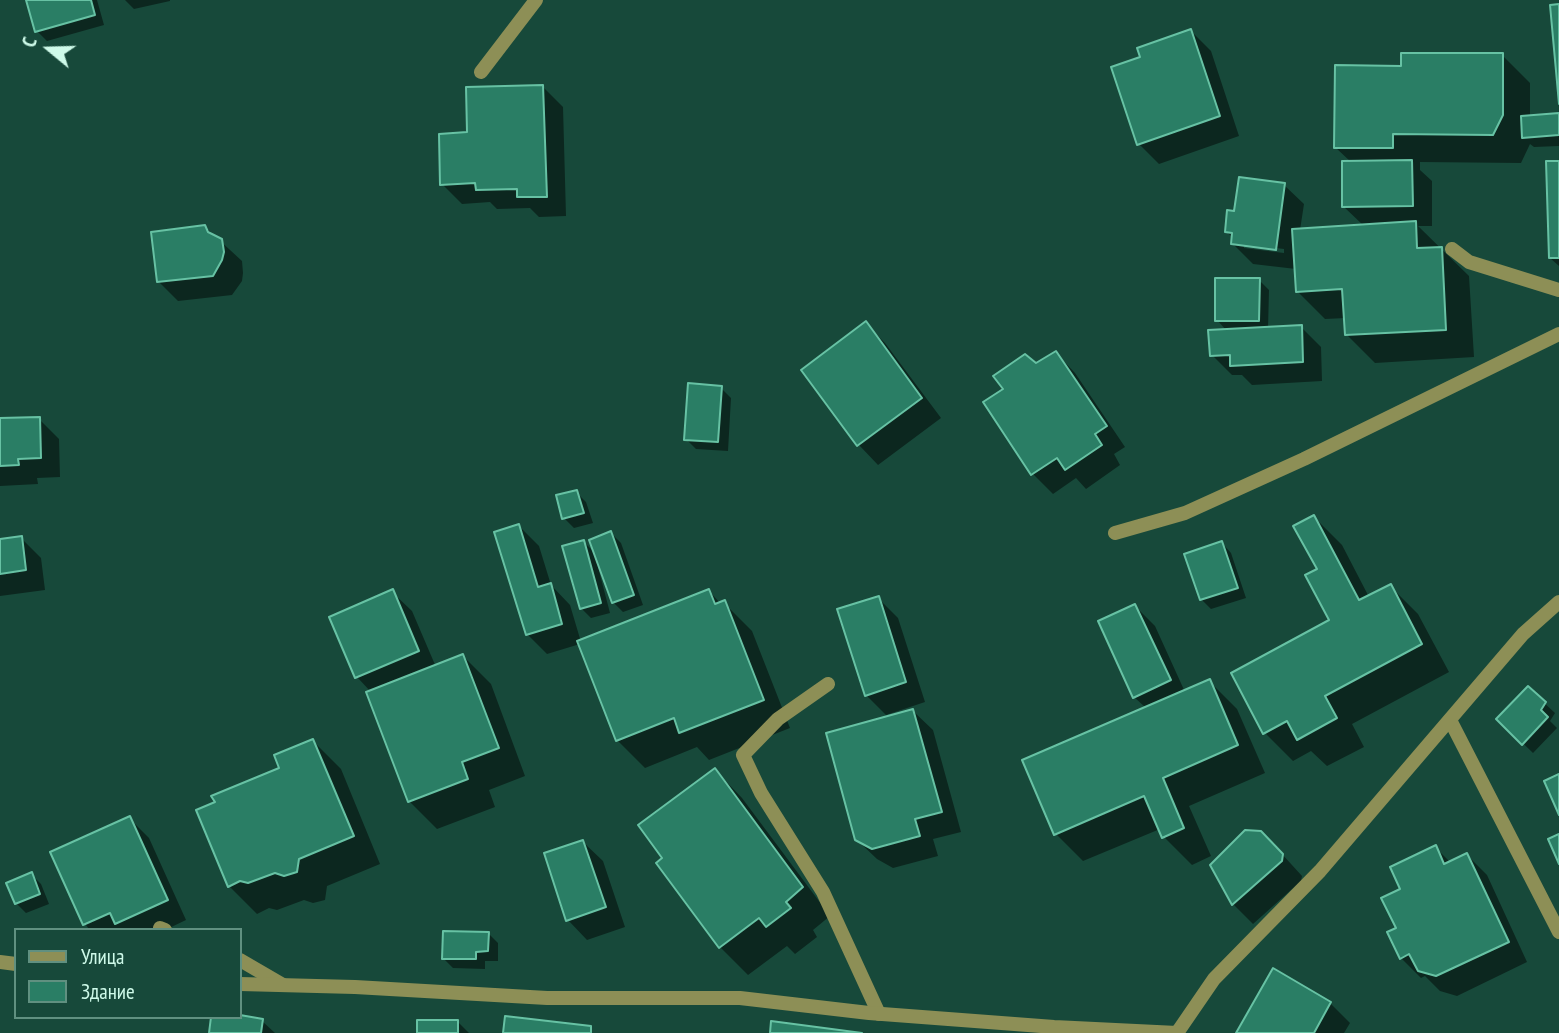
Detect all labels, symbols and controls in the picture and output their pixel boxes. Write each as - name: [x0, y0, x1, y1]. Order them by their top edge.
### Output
- north arrow: [14, 14, 84, 84]
- text: С: [16, 34, 42, 50]
- legend: [14, 928, 242, 1019]
- text: Улица: [81, 943, 124, 970]
- text: Здание: [81, 978, 135, 1005]

